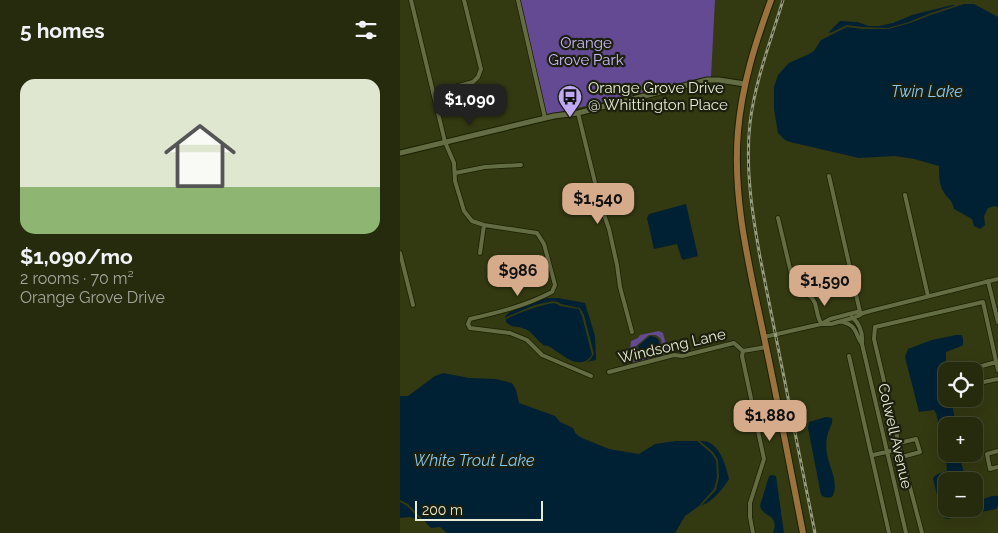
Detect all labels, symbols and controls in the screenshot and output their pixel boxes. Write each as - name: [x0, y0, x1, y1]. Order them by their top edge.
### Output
- icon: filters: [352, 16, 380, 44]
- text: 5 homes: [20, 18, 105, 43]
- park label: Orange Grove Park: [548, 34, 624, 69]
- place label: Orange Grove Drive @ Whittington Place: [588, 79, 728, 114]
- water label: Twin Lake: [891, 82, 963, 101]
- pin: $1,090: [429, 84, 511, 126]
- bus stop icon: Orange Grove Drive @ Whittington Place: [557, 84, 583, 118]
- text: $1,090: [445, 90, 495, 109]
- icon: home: [155, 111, 245, 201]
- pin: $1,540: [557, 182, 639, 225]
- text: $1,540: [573, 189, 623, 208]
- text: $1,090/mo: [20, 244, 133, 269]
- pin: $986: [488, 254, 548, 297]
- text: $986: [499, 261, 537, 280]
- pin: $1,590: [784, 264, 866, 307]
- text: 2 rooms · 70 m²: [20, 269, 134, 288]
- text: $1,590: [800, 271, 850, 290]
- text: Orange Grove Drive: [20, 288, 165, 307]
- street label: Windsong Lane: [617, 325, 728, 367]
- map controls: [938, 362, 983, 517]
- button: locate: [938, 362, 983, 407]
- street label: Colwell Avenue: [874, 382, 916, 491]
- pin: $1,880: [729, 400, 811, 442]
- text: $1,880: [745, 406, 795, 425]
- button: +: [938, 417, 983, 462]
- water label: White Trout Lake: [413, 451, 535, 470]
- button: −: [938, 472, 983, 517]
- scale bar: [415, 498, 542, 521]
- text: 200 m: [422, 502, 463, 518]

